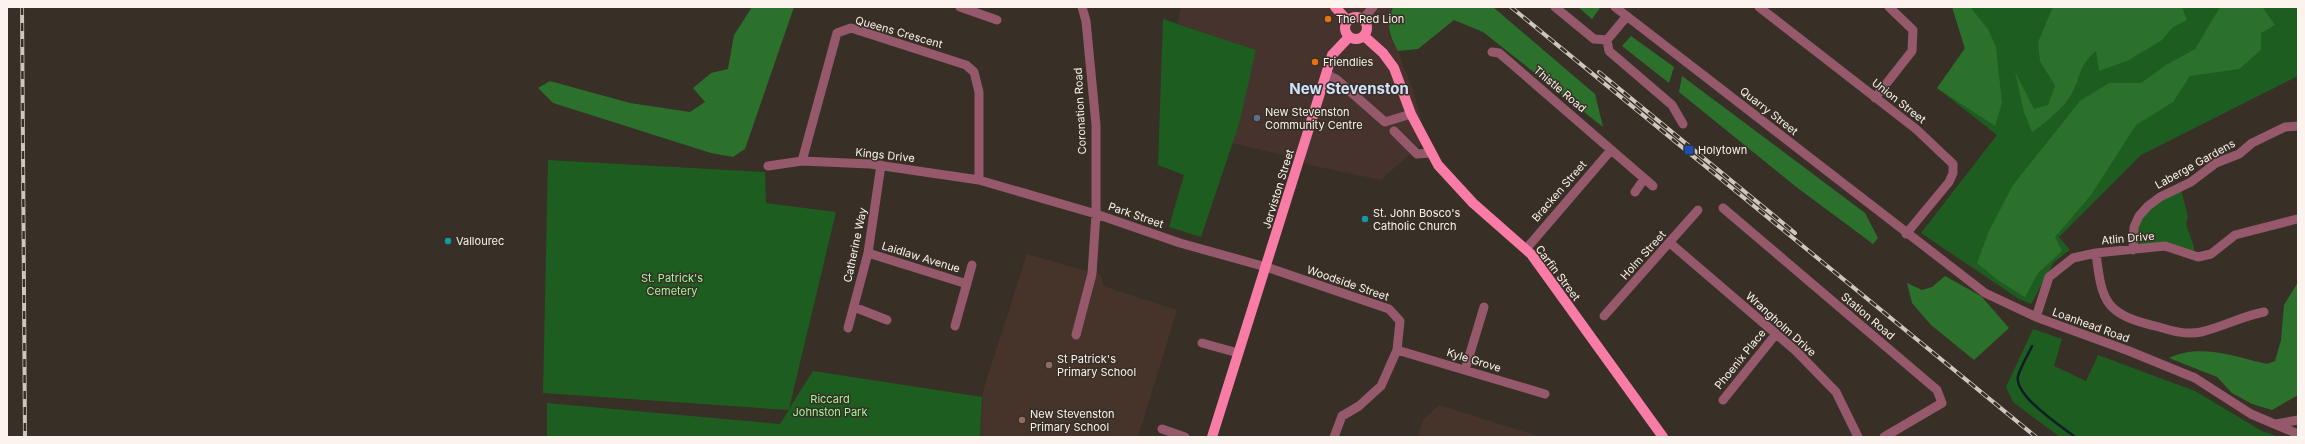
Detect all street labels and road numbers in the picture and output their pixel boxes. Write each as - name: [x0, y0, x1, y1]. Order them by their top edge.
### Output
- street label: Queens Crescent: [854, 13, 945, 51]
- street label: Thistle Road: [1531, 63, 1589, 115]
- street label: Coronation Road: [1071, 67, 1089, 155]
- street label: Union Street: [1869, 76, 1929, 127]
- street label: Quarry Street: [1737, 84, 1801, 138]
- street label: Laberge Gardens: [2152, 136, 2238, 192]
- street label: Kings Drive: [855, 145, 915, 165]
- street label: Jerviston Street: [1259, 147, 1297, 230]
- street label: Bracken Street: [1529, 157, 1590, 225]
- street label: Park Street: [1106, 199, 1166, 231]
- street label: Catherine Way: [840, 206, 870, 284]
- street label: Holm Street: [1617, 227, 1669, 282]
- street label: Atlin Drive: [2101, 229, 2155, 247]
- street label: Laidlaw Avenue: [880, 238, 962, 276]
- street label: Carfin Street: [1533, 242, 1584, 304]
- street label: Woodside Street: [1305, 262, 1391, 304]
- street label: Wrangholm Drive: [1743, 289, 1819, 359]
- street label: Station Road: [1838, 289, 1898, 343]
- street label: Loanhead Road: [2050, 305, 2132, 345]
- street label: Phoenix Place: [1711, 326, 1769, 392]
- street label: Kyle Grove: [1445, 345, 1503, 375]

